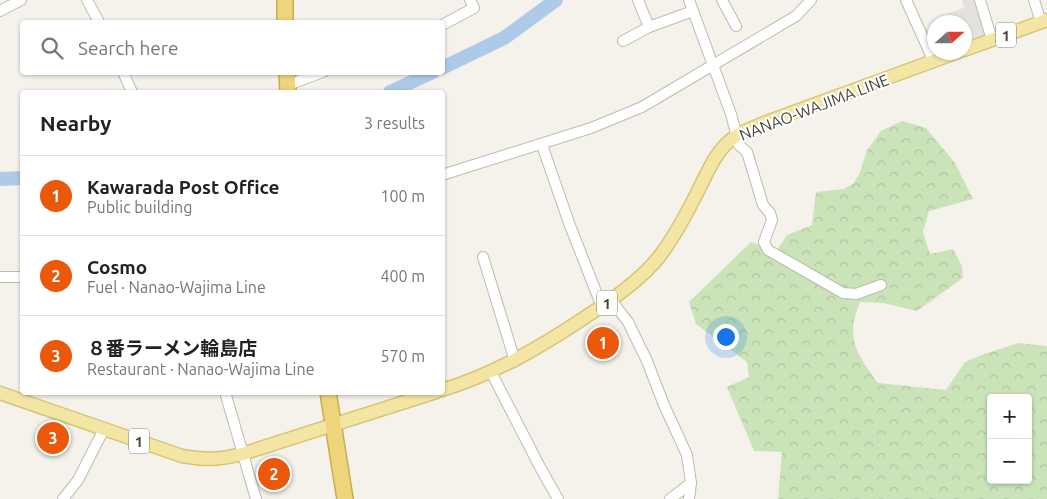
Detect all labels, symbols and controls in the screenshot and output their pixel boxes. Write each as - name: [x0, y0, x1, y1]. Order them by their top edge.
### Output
- north arrow: [927, 15, 972, 60]
- search box: [20, 20, 445, 75]
- road number: 1: [996, 22, 1016, 48]
- icon: search: [38, 34, 66, 62]
- text: Search here: [78, 37, 178, 59]
- street label: NANAO-WAJIMA LINE: [737, 70, 891, 144]
- text: Nearby: [40, 111, 111, 135]
- text: 3 results: [364, 114, 425, 132]
- text: Kawarada Post Office: [87, 176, 279, 198]
- text: 1: [51, 187, 61, 205]
- text: 100 m: [380, 187, 425, 205]
- text: Public building: [87, 198, 192, 216]
- text: Cosmo: [87, 256, 147, 278]
- text: 2: [51, 267, 61, 285]
- text: 400 m: [380, 267, 425, 285]
- text: Fuel · Nanao-Wajima Line: [87, 278, 266, 296]
- road number: 1: [597, 290, 617, 316]
- pin: 1: [587, 324, 619, 362]
- your location: [713, 324, 739, 350]
- text: ８番ラーメン輪島店: [87, 337, 257, 359]
- text: 3: [51, 347, 61, 365]
- text: 570 m: [380, 347, 425, 365]
- text: Restaurant · Nanao-Wajima Line: [87, 360, 314, 378]
- map controls: [987, 394, 1032, 484]
- button: +: [987, 394, 1032, 439]
- pin: 3: [37, 419, 69, 457]
- road number: 1: [129, 428, 149, 454]
- button: −: [987, 439, 1032, 484]
- pin: 2: [258, 455, 290, 493]

